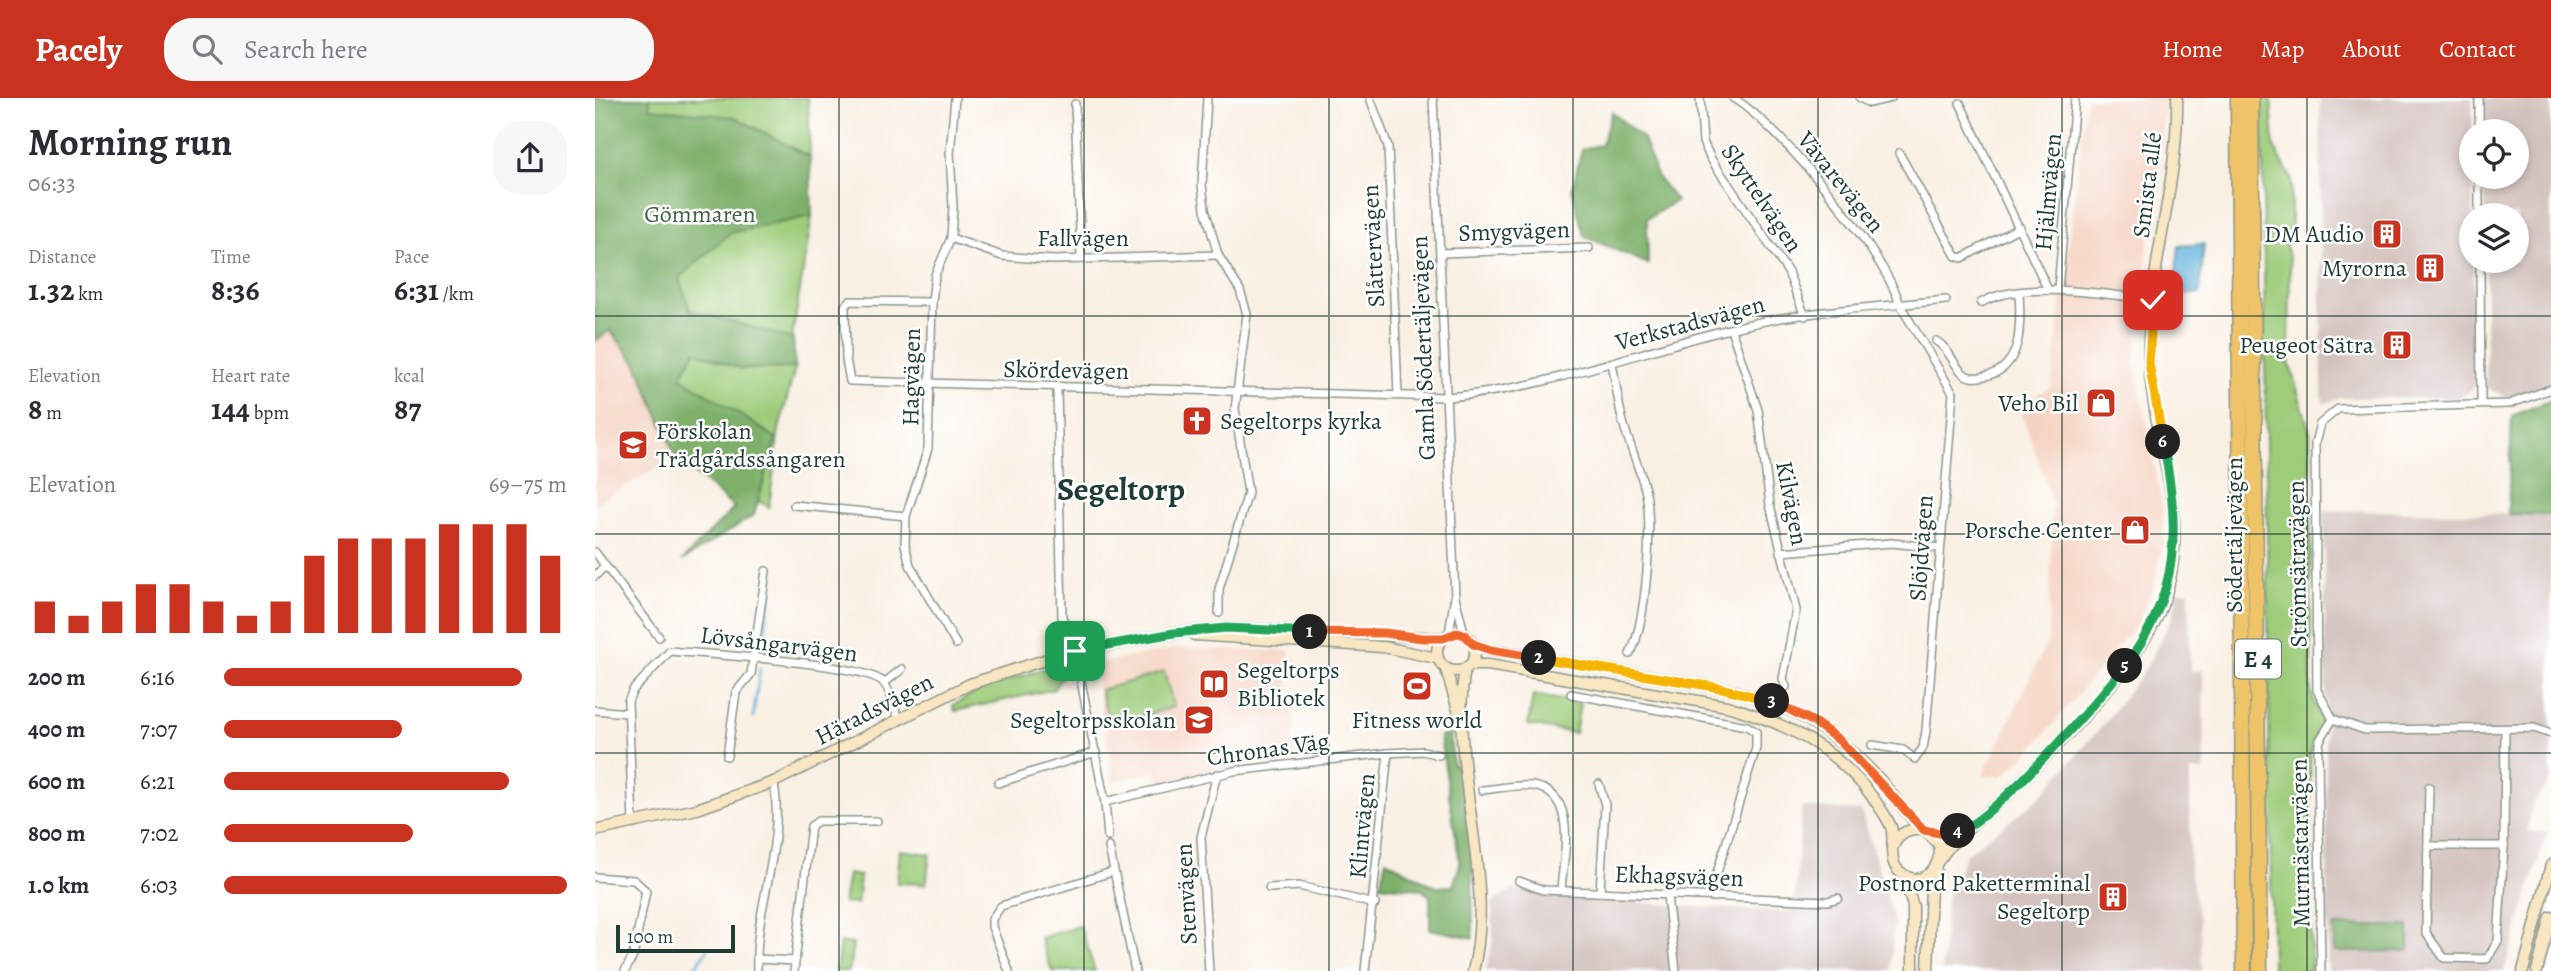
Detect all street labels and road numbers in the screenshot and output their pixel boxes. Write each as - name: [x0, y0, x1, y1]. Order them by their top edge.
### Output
- street label: Vävarevägen: [1790, 124, 1892, 239]
- street label: Smista allé: [2125, 130, 2169, 240]
- street label: Hjälmvägen: [2027, 132, 2069, 252]
- street label: Skyttelvägen: [1714, 137, 1810, 259]
- street label: Slåttervägen: [1354, 184, 1392, 308]
- street label: Smygvägen: [1458, 213, 1570, 249]
- street label: Fallvägen: [1037, 222, 1129, 254]
- street label: Gamla Södertäljevägen: [1403, 235, 1443, 461]
- street label: Verkstadsvägen: [1611, 288, 1768, 359]
- street label: Hagvägen: [894, 328, 928, 426]
- street label: Skördevägen: [1003, 353, 1129, 387]
- street label: Södertäljevägen: [2218, 457, 2250, 613]
- street label: Kilvägen: [1768, 458, 1816, 548]
- street label: Strömsätravägen: [2280, 480, 2314, 648]
- street label: Slöjdvägen: [1901, 494, 1941, 602]
- street label: Lövsångarvägen: [699, 618, 859, 670]
- road number: E 4: [2235, 639, 2281, 678]
- street label: Häradsvägen: [809, 665, 939, 753]
- street label: Chronas Väg: [1205, 725, 1331, 773]
- street label: Murmästarvägen: [2283, 758, 2317, 928]
- street label: Klintvägen: [1341, 772, 1383, 880]
- street label: Stenvägen: [1167, 842, 1205, 946]
- street label: Ekhagsvägen: [1614, 858, 1744, 894]

